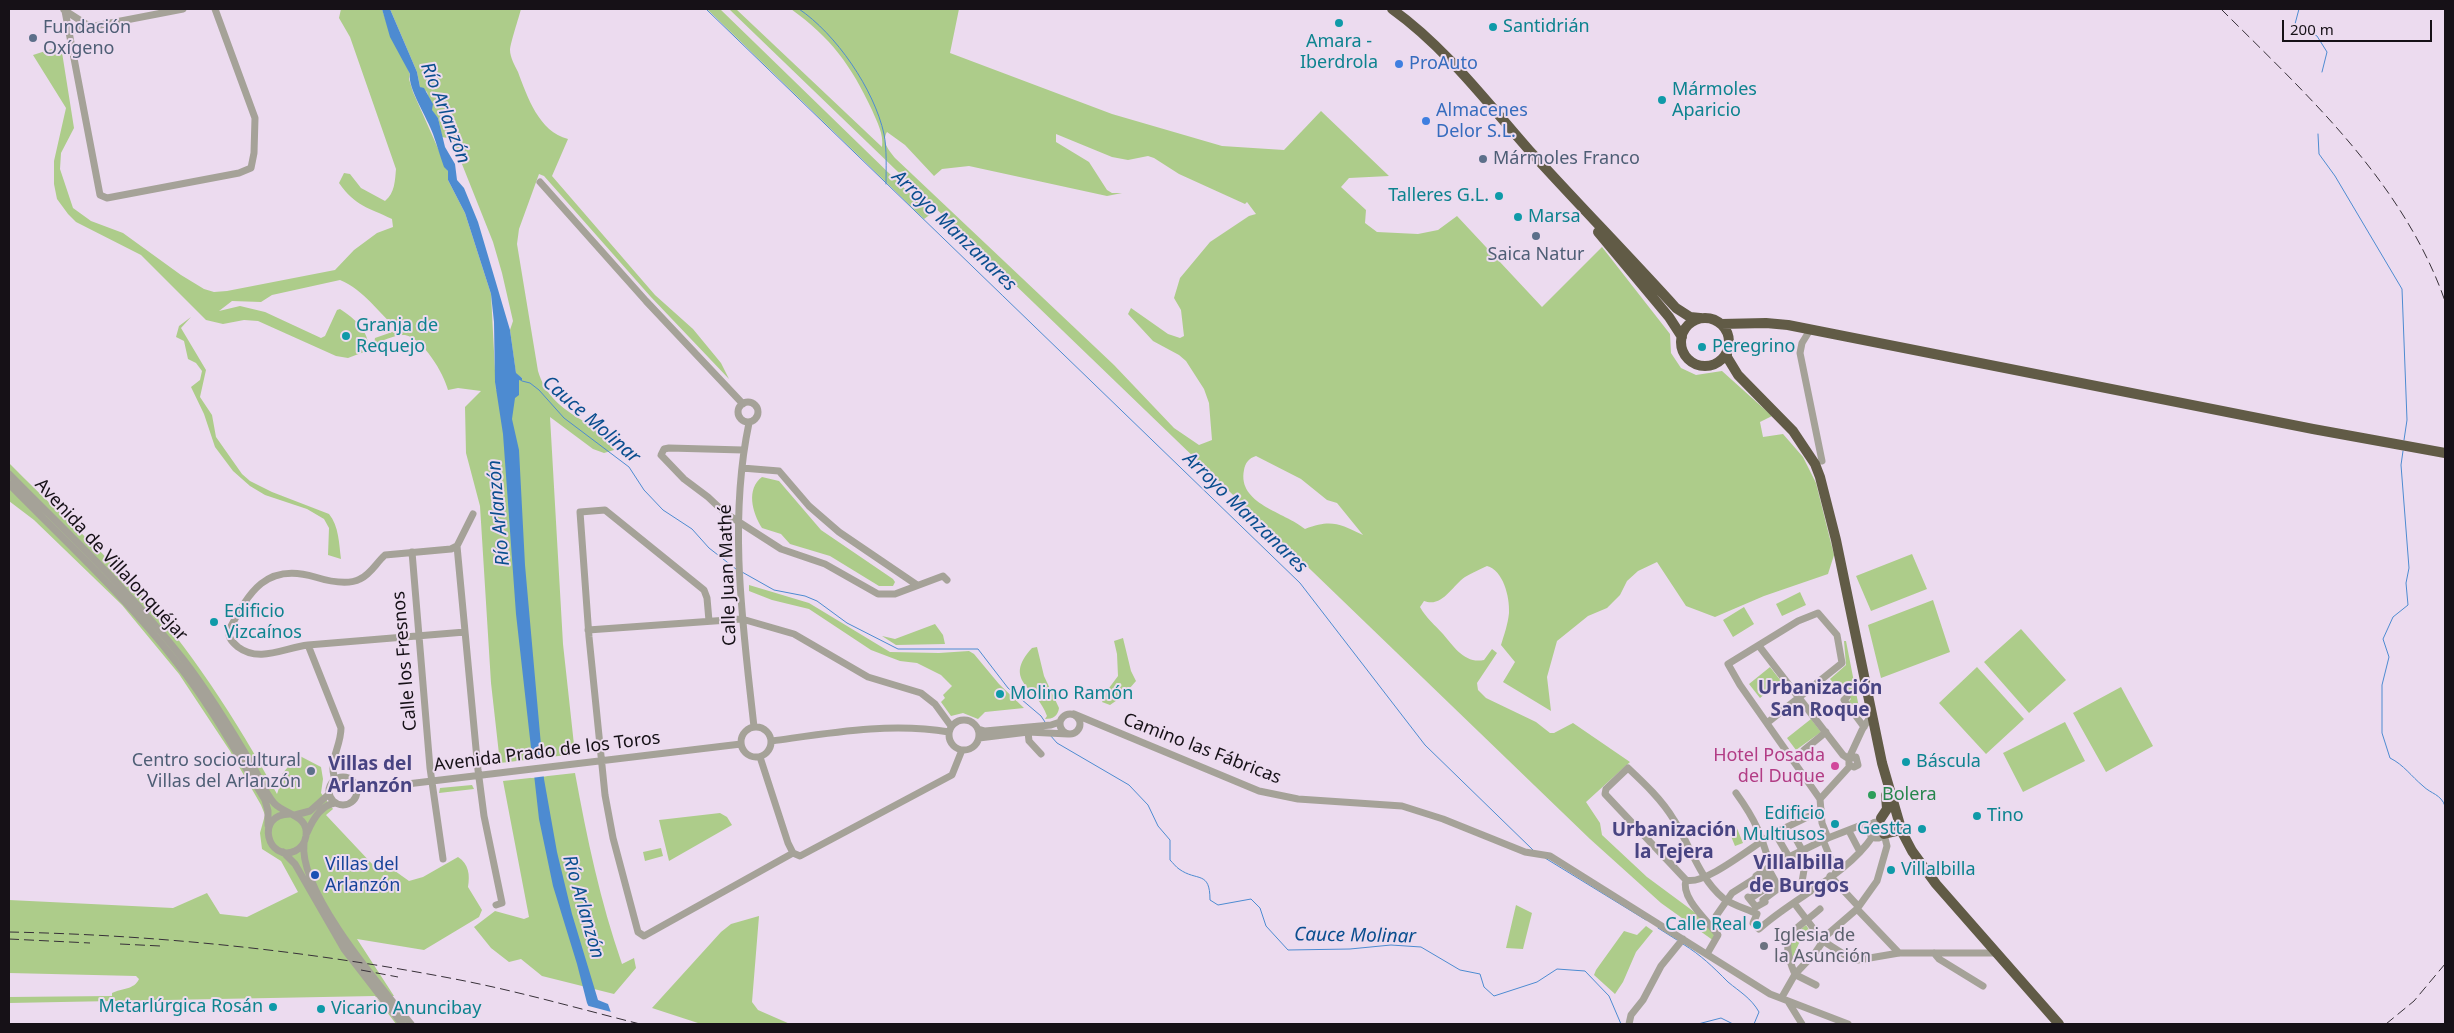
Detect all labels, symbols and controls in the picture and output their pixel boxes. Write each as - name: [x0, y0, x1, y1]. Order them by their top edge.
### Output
- scale bar: [2284, 10, 2434, 42]
- place label: Santidrián: [1503, 16, 1590, 38]
- place label: Fundación Oxígeno: [43, 17, 131, 59]
- marker: Amara - Iberdrola: [1333, 17, 1345, 29]
- text: 200 m: [2290, 19, 2334, 39]
- marker: Santidrián: [1487, 21, 1499, 33]
- place label: Amara - Iberdrola: [1300, 31, 1378, 74]
- marker: Fundación Oxígeno: [27, 32, 39, 44]
- place label: ProAuto: [1409, 53, 1478, 75]
- marker: ProAuto: [1393, 58, 1405, 70]
- water label: Río Arlanzón: [415, 59, 475, 167]
- place label: Mármoles Aparicio: [1672, 79, 1757, 122]
- marker: Mármoles Aparicio: [1656, 94, 1668, 106]
- place label: Almacenes Delor S.L.: [1436, 100, 1528, 142]
- marker: Almacenes Delor S.L.: [1420, 115, 1432, 127]
- place label: Mármoles Franco: [1493, 148, 1640, 170]
- marker: Mármoles Franco: [1477, 153, 1489, 165]
- water label: Arroyo Manzanares: [887, 166, 1021, 296]
- place label: Talleres G.L.: [1388, 185, 1489, 207]
- marker: Talleres G.L.: [1493, 190, 1505, 202]
- place label: Marsa: [1528, 206, 1581, 228]
- marker: Marsa: [1512, 211, 1524, 223]
- marker: Saica Natur: [1530, 230, 1542, 242]
- place label: Saica Natur: [1488, 244, 1584, 266]
- place label: Granja de Requejo: [356, 315, 438, 358]
- marker: Granja de Requejo: [340, 330, 352, 342]
- place label: Peregrino: [1712, 336, 1795, 358]
- marker: Peregrino: [1696, 341, 1708, 353]
- water label: Cauce Molinar: [538, 371, 644, 469]
- water label: Arroyo Manzanares: [1178, 448, 1312, 578]
- water label: Río Arlanzón: [483, 459, 515, 567]
- street label: Avenida de Villalonquéjar: [30, 474, 192, 646]
- street label: Calle Juan Mathé: [715, 504, 741, 646]
- street label: Calle los Fresnos: [388, 590, 422, 732]
- place label: Edificio Vizcaínos: [224, 601, 302, 644]
- marker: Edificio Vizcaínos: [208, 616, 220, 628]
- district label: Urbanización San Roque: [1758, 678, 1882, 722]
- place label: Molino Ramón: [1010, 683, 1133, 705]
- marker: Molino Ramón: [994, 688, 1006, 700]
- street label: Camino las Fábricas: [1120, 709, 1284, 789]
- street label: Avenida Prado de los Toros: [432, 727, 662, 777]
- place label: Hotel Posada del Duque: [1713, 745, 1825, 788]
- place label: Centro sociocultural Villas del Arlanzón: [132, 750, 301, 792]
- place label: Báscula: [1916, 751, 1981, 773]
- district label: Villas del Arlanzón: [328, 754, 412, 798]
- marker: Báscula: [1900, 756, 1912, 768]
- marker: Hotel Posada del Duque: [1829, 760, 1841, 772]
- marker: Centro sociocultural Villas del Arlanzón: [305, 765, 317, 777]
- place label: Bolera: [1882, 784, 1937, 806]
- marker: Bolera: [1866, 789, 1878, 801]
- place label: Edificio Multiusos: [1743, 803, 1825, 846]
- place label: Tino: [1987, 805, 2024, 827]
- marker: Tino: [1971, 810, 1983, 822]
- marker: Edificio Multiusos: [1829, 818, 1841, 830]
- place label: Gestta: [1857, 818, 1912, 840]
- district label: Urbanización la Tejera: [1612, 820, 1736, 864]
- marker: Gestta: [1916, 823, 1928, 835]
- district label: Villalbilla de Burgos: [1749, 851, 1849, 898]
- water label: Río Arlanzón: [557, 853, 609, 961]
- place label: Villas del Arlanzón: [325, 854, 400, 896]
- place label: Villalbilla: [1901, 859, 1976, 881]
- marker: Villalbilla: [1885, 864, 1897, 876]
- marker: Villas del Arlanzón: [309, 869, 321, 881]
- place label: Calle Real: [1665, 914, 1747, 936]
- marker: Calle Real: [1751, 919, 1763, 931]
- water label: Cauce Molinar: [1294, 924, 1416, 948]
- place label: Iglesia de la Asunción: [1774, 925, 1871, 968]
- marker: Iglesia de la Asunción: [1758, 940, 1770, 952]
- place label: Metarlúrgica Rosán: [98, 996, 263, 1018]
- place label: Vicario Anuncibay: [331, 998, 481, 1020]
- marker: Metarlúrgica Rosán: [267, 1001, 279, 1013]
- marker: Vicario Anuncibay: [315, 1003, 327, 1015]

